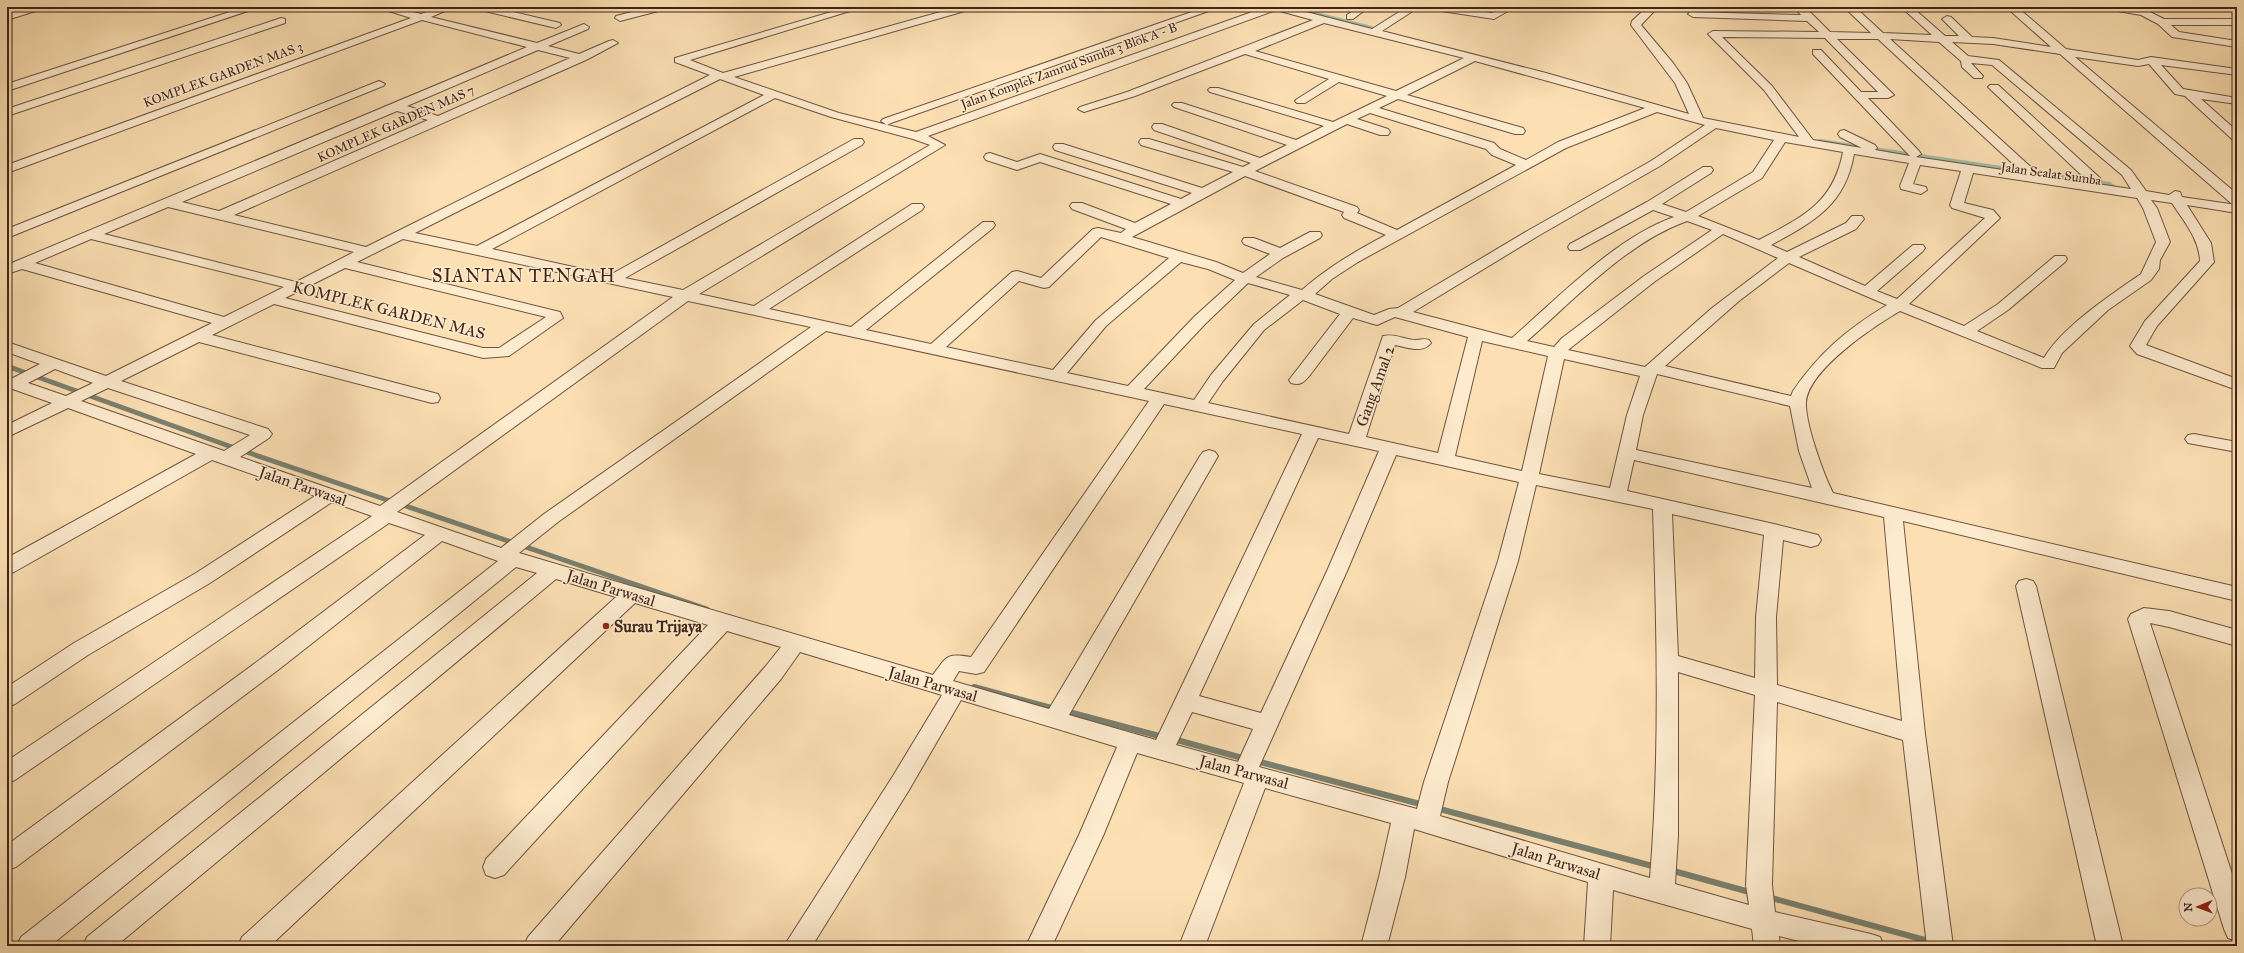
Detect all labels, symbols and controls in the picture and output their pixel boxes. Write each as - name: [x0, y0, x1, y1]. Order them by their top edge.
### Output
- street label: Jalan Komplek Zamrud Sumba 3 Blok A - B: [957, 19, 1179, 113]
- street label: KOMPLEK GARDEN MAS 3: [141, 39, 305, 111]
- street label: KOMPLEK GARDEN MAS 7: [315, 82, 477, 166]
- street label: Jalan Sealat Sumba: [1998, 159, 2103, 189]
- district label: SIANTAN TENGAH: [432, 265, 616, 287]
- street label: KOMPLEK GARDEN MAS: [291, 277, 487, 343]
- street label: Gang Amal 2: [1352, 343, 1399, 429]
- street label: Jalan Parwasal: [254, 461, 350, 511]
- street label: Jalan Parwasal: [562, 565, 658, 612]
- place label: Surau Trijaya: [614, 617, 703, 637]
- marker: Surau Trijaya: [601, 621, 611, 631]
- street label: Jalan Parwasal: [884, 662, 980, 707]
- street label: Jalan Parwasal: [1195, 750, 1291, 794]
- street label: Jalan Parwasal: [1507, 838, 1603, 885]
- north arrow: [2178, 887, 2218, 927]
- text: N: [2182, 902, 2195, 912]

